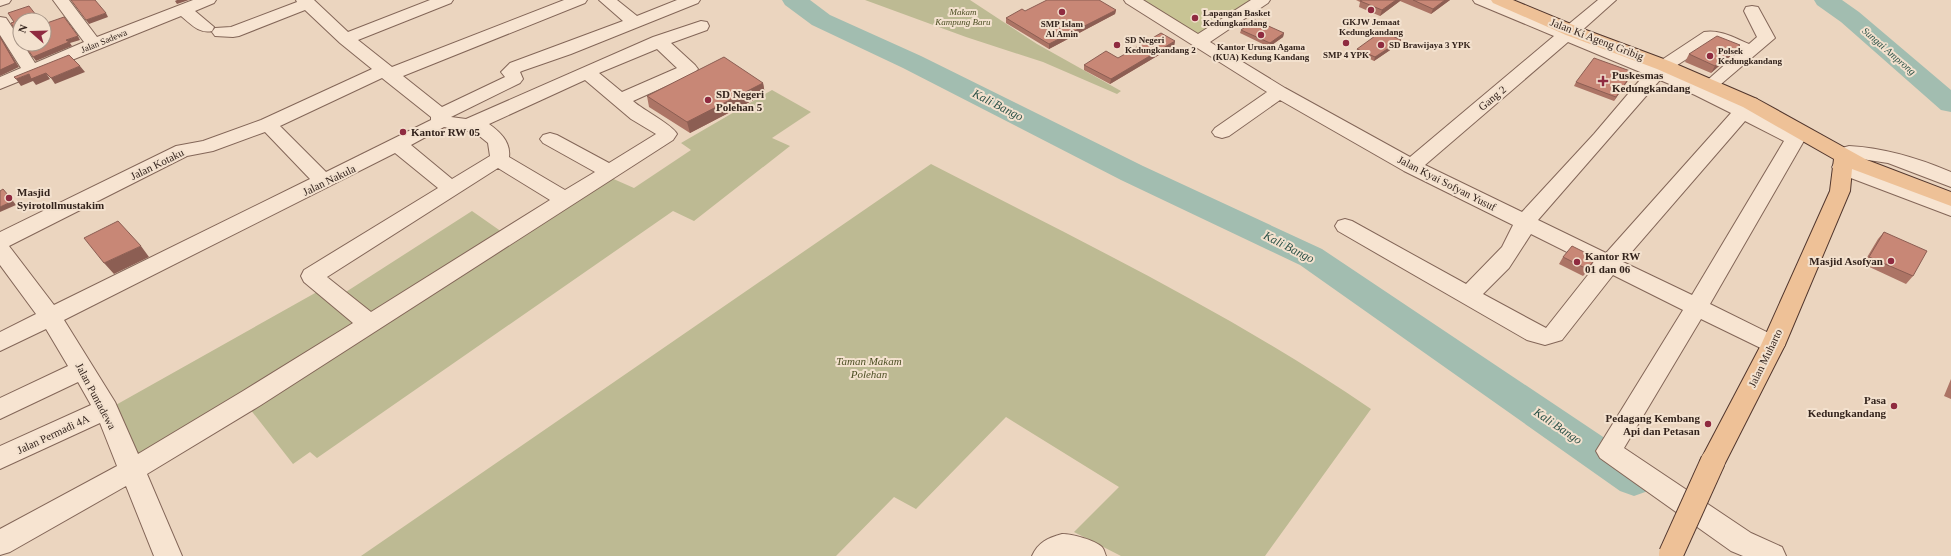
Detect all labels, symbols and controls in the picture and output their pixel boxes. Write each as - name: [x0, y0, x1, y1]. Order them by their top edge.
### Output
- marker: GKJW Jemaat Kedungkandang: [1366, 5, 1376, 15]
- park label: Makam Kampung Baru: [934, 7, 991, 27]
- marker: SMP Islam Al Amin: [1057, 7, 1067, 17]
- place label: Lapangan Basket Kedungkandang: [1203, 8, 1270, 28]
- north arrow: [12, 12, 52, 52]
- marker: Lapangan Basket Kedungkandang: [1190, 13, 1200, 23]
- street label: Jalan Ki Ageng Gribig: [1548, 16, 1646, 63]
- place label: GKJW Jemaat Kedungkandang: [1339, 17, 1404, 37]
- place label: SMP Islam Al Amin: [1041, 19, 1084, 39]
- text: N: [16, 23, 30, 34]
- water label: Sungai Amprong: [1860, 25, 1918, 77]
- street label: Jalan Sadewa: [80, 27, 128, 55]
- marker: Kantor Urusan Agama (KUA) Kedung Kandang: [1256, 30, 1266, 40]
- place label: SD Negeri Kedungkandang 2: [1125, 35, 1196, 55]
- marker: SMP 4 YPK: [1341, 38, 1351, 48]
- marker: SD Negeri Kedungkandang 2: [1112, 40, 1122, 50]
- marker: SD Brawijaya 3 YPK: [1376, 40, 1386, 50]
- place label: SD Brawijaya 3 YPK: [1389, 40, 1470, 50]
- place label: Kantor Urusan Agama (KUA) Kedung Kandang: [1213, 42, 1310, 62]
- place label: Polsek Kedungkandang: [1718, 46, 1783, 66]
- place label: SMP 4 YPK: [1323, 50, 1369, 60]
- marker: Polsek Kedungkandang: [1705, 51, 1715, 61]
- place label: Puskesmas Kedungkandang: [1612, 69, 1691, 94]
- marker: Puskesmas Kedungkandang: [1597, 75, 1609, 87]
- street label: Gang 2: [1476, 83, 1508, 113]
- water label: Kali Bango: [969, 86, 1026, 124]
- place label: SD Negeri Polehan 5: [716, 88, 764, 113]
- marker: SD Negeri Polehan 5: [703, 95, 713, 105]
- place label: Kantor RW 05: [411, 126, 480, 138]
- marker: Kantor RW 05: [398, 127, 408, 137]
- street label: Jalan Kotaku: [128, 146, 186, 182]
- street label: Jalan Kyai Sofyan Yusuf: [1396, 153, 1498, 213]
- street label: Jalan Nakula: [301, 162, 357, 198]
- place label: Masjid Syirotollmustakim: [17, 186, 104, 211]
- marker: Masjid Syirotollmustakim: [4, 193, 14, 203]
- water label: Kali Bango: [1260, 228, 1317, 266]
- place label: Kantor RW 01 dan 06: [1585, 250, 1640, 275]
- place label: Masjid Asofyan: [1809, 255, 1883, 267]
- marker: Masjid Asofyan: [1886, 256, 1896, 266]
- marker: Kantor RW 01 dan 06: [1572, 257, 1582, 267]
- street label: Jalan Muharto: [1746, 327, 1784, 389]
- park label: Taman Makam Polehan: [836, 355, 902, 380]
- street label: Jalan Puntadewa: [73, 361, 119, 431]
- place label: Pasa Kedungkandang: [1808, 394, 1887, 419]
- marker: Pasa Kedungkandang: [1889, 401, 1899, 411]
- water label: Kali Bango: [1530, 404, 1585, 447]
- street label: Jalan Permadi 4A: [15, 412, 91, 456]
- place label: Pedagang Kembang Api dan Petasan: [1606, 412, 1700, 437]
- marker: Pedagang Kembang Api dan Petasan: [1703, 419, 1713, 429]

